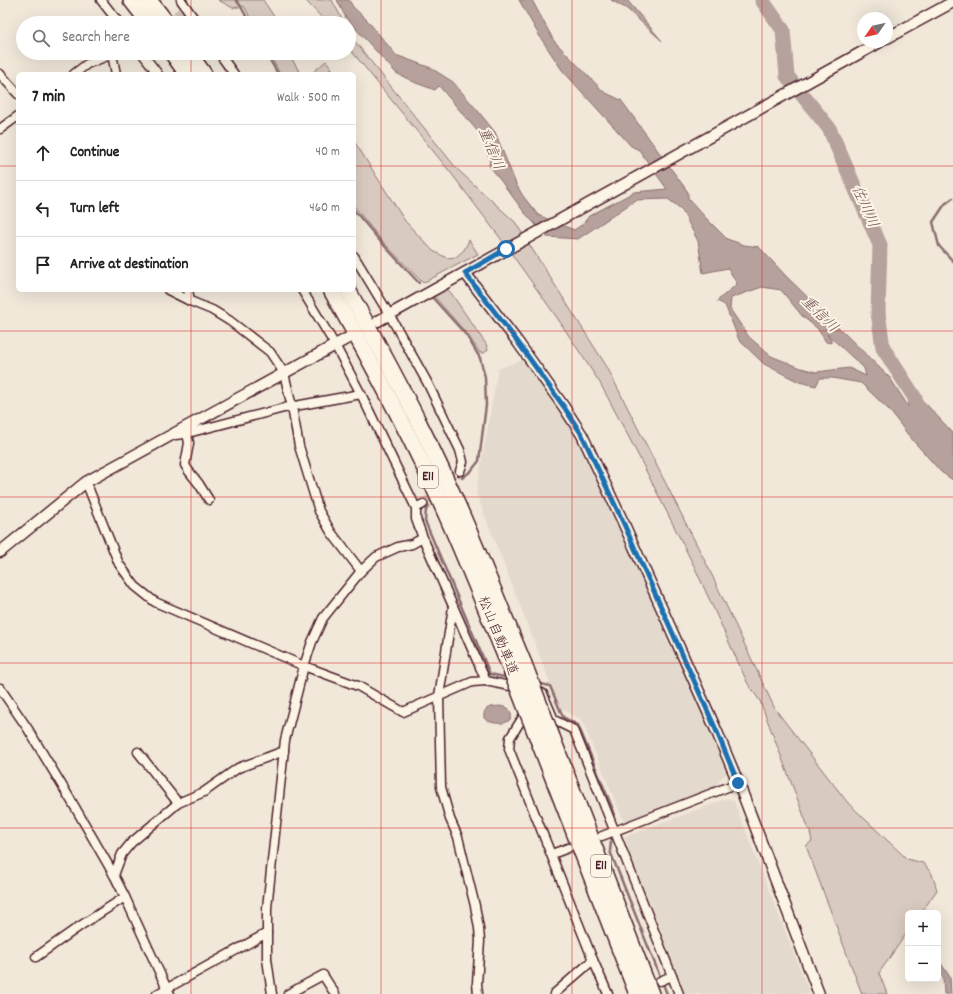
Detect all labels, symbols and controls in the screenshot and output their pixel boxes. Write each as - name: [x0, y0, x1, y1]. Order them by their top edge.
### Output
- north arrow: [857, 12, 893, 48]
- search box: [16, 16, 356, 60]
- icon: search: [30, 27, 52, 49]
- text: Search here: [62, 27, 130, 49]
- text: 7 min: [32, 86, 65, 110]
- text: Walk · 500 m: [277, 89, 340, 108]
- water label: 重信川: [471, 124, 509, 174]
- icon: ahead: [32, 142, 54, 164]
- text: Continue: [70, 142, 119, 164]
- text: 40 m: [316, 143, 340, 162]
- water label: 佐川川: [845, 182, 883, 232]
- icon: left: [32, 198, 54, 220]
- text: Turn left: [70, 198, 119, 220]
- text: 460 m: [309, 199, 340, 218]
- route start: [497, 240, 515, 258]
- icon: arrive: [32, 254, 54, 276]
- text: Arrive at destination: [70, 254, 188, 276]
- water label: 重信川: [795, 291, 843, 339]
- road number: E11: [418, 466, 438, 488]
- street label: 松山自動車道: [472, 593, 522, 679]
- route end: [729, 774, 747, 792]
- road number: E11: [591, 855, 611, 877]
- map controls: [905, 910, 941, 982]
- button: +: [905, 910, 941, 946]
- button: −: [905, 946, 941, 982]

